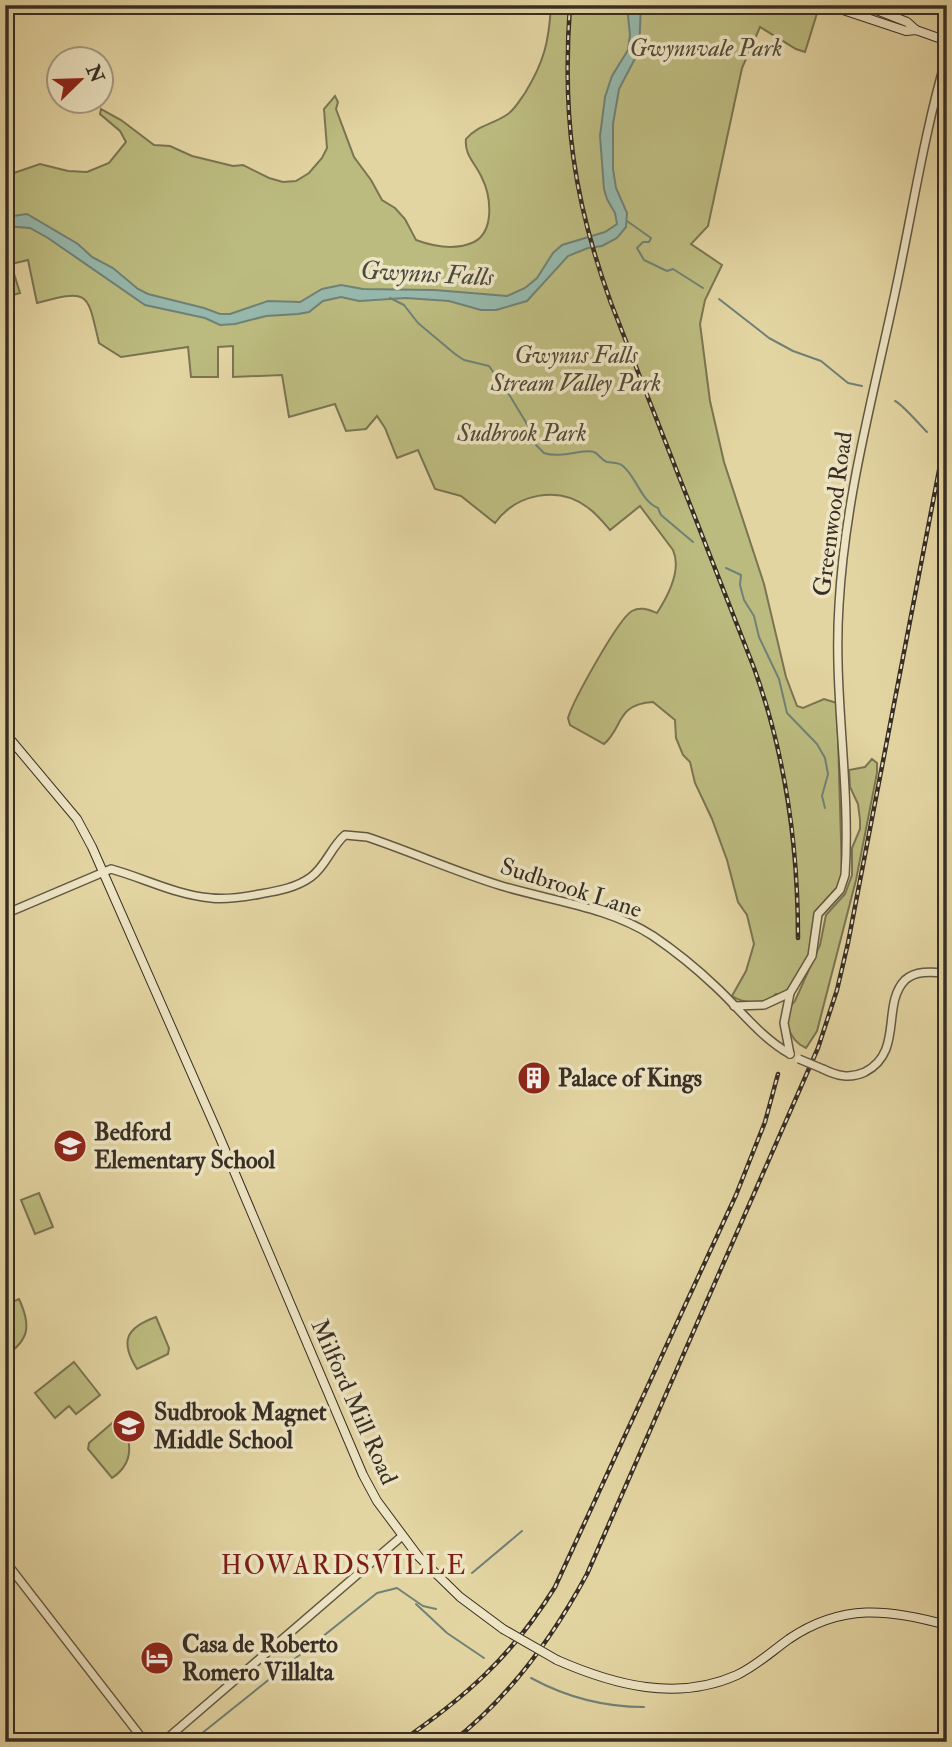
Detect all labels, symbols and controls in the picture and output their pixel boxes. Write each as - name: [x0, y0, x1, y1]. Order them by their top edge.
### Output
- park label: Gwynnvale Park: [629, 33, 783, 64]
- north arrow: [46, 46, 116, 116]
- text: N: [80, 60, 109, 87]
- water label: Gwynns Falls: [360, 255, 495, 294]
- park label: Gwynns Falls Stream Valley Park: [490, 340, 661, 399]
- park label: Sudbrook Park: [456, 418, 587, 449]
- street label: Greenwood Road: [806, 429, 860, 598]
- street label: Sudbrook Lane: [496, 851, 646, 925]
- building icon: Palace of Kings: [515, 1059, 553, 1097]
- place label: Palace of Kings: [558, 1063, 702, 1094]
- place label: Bedford Elementary School: [94, 1117, 276, 1176]
- school or university icon: Bedford Elementary School: [51, 1127, 89, 1165]
- street label: Milford Mill Road: [304, 1315, 404, 1490]
- place label: Sudbrook Magnet Middle School: [153, 1397, 327, 1456]
- school or university icon: Sudbrook Magnet Middle School: [110, 1407, 148, 1445]
- district label: HOWARDSVILLE: [221, 1550, 467, 1582]
- place label: Casa de Roberto Romero Villalta: [182, 1629, 338, 1688]
- hotel icon: Casa de Roberto Romero Villalta: [138, 1639, 176, 1677]

